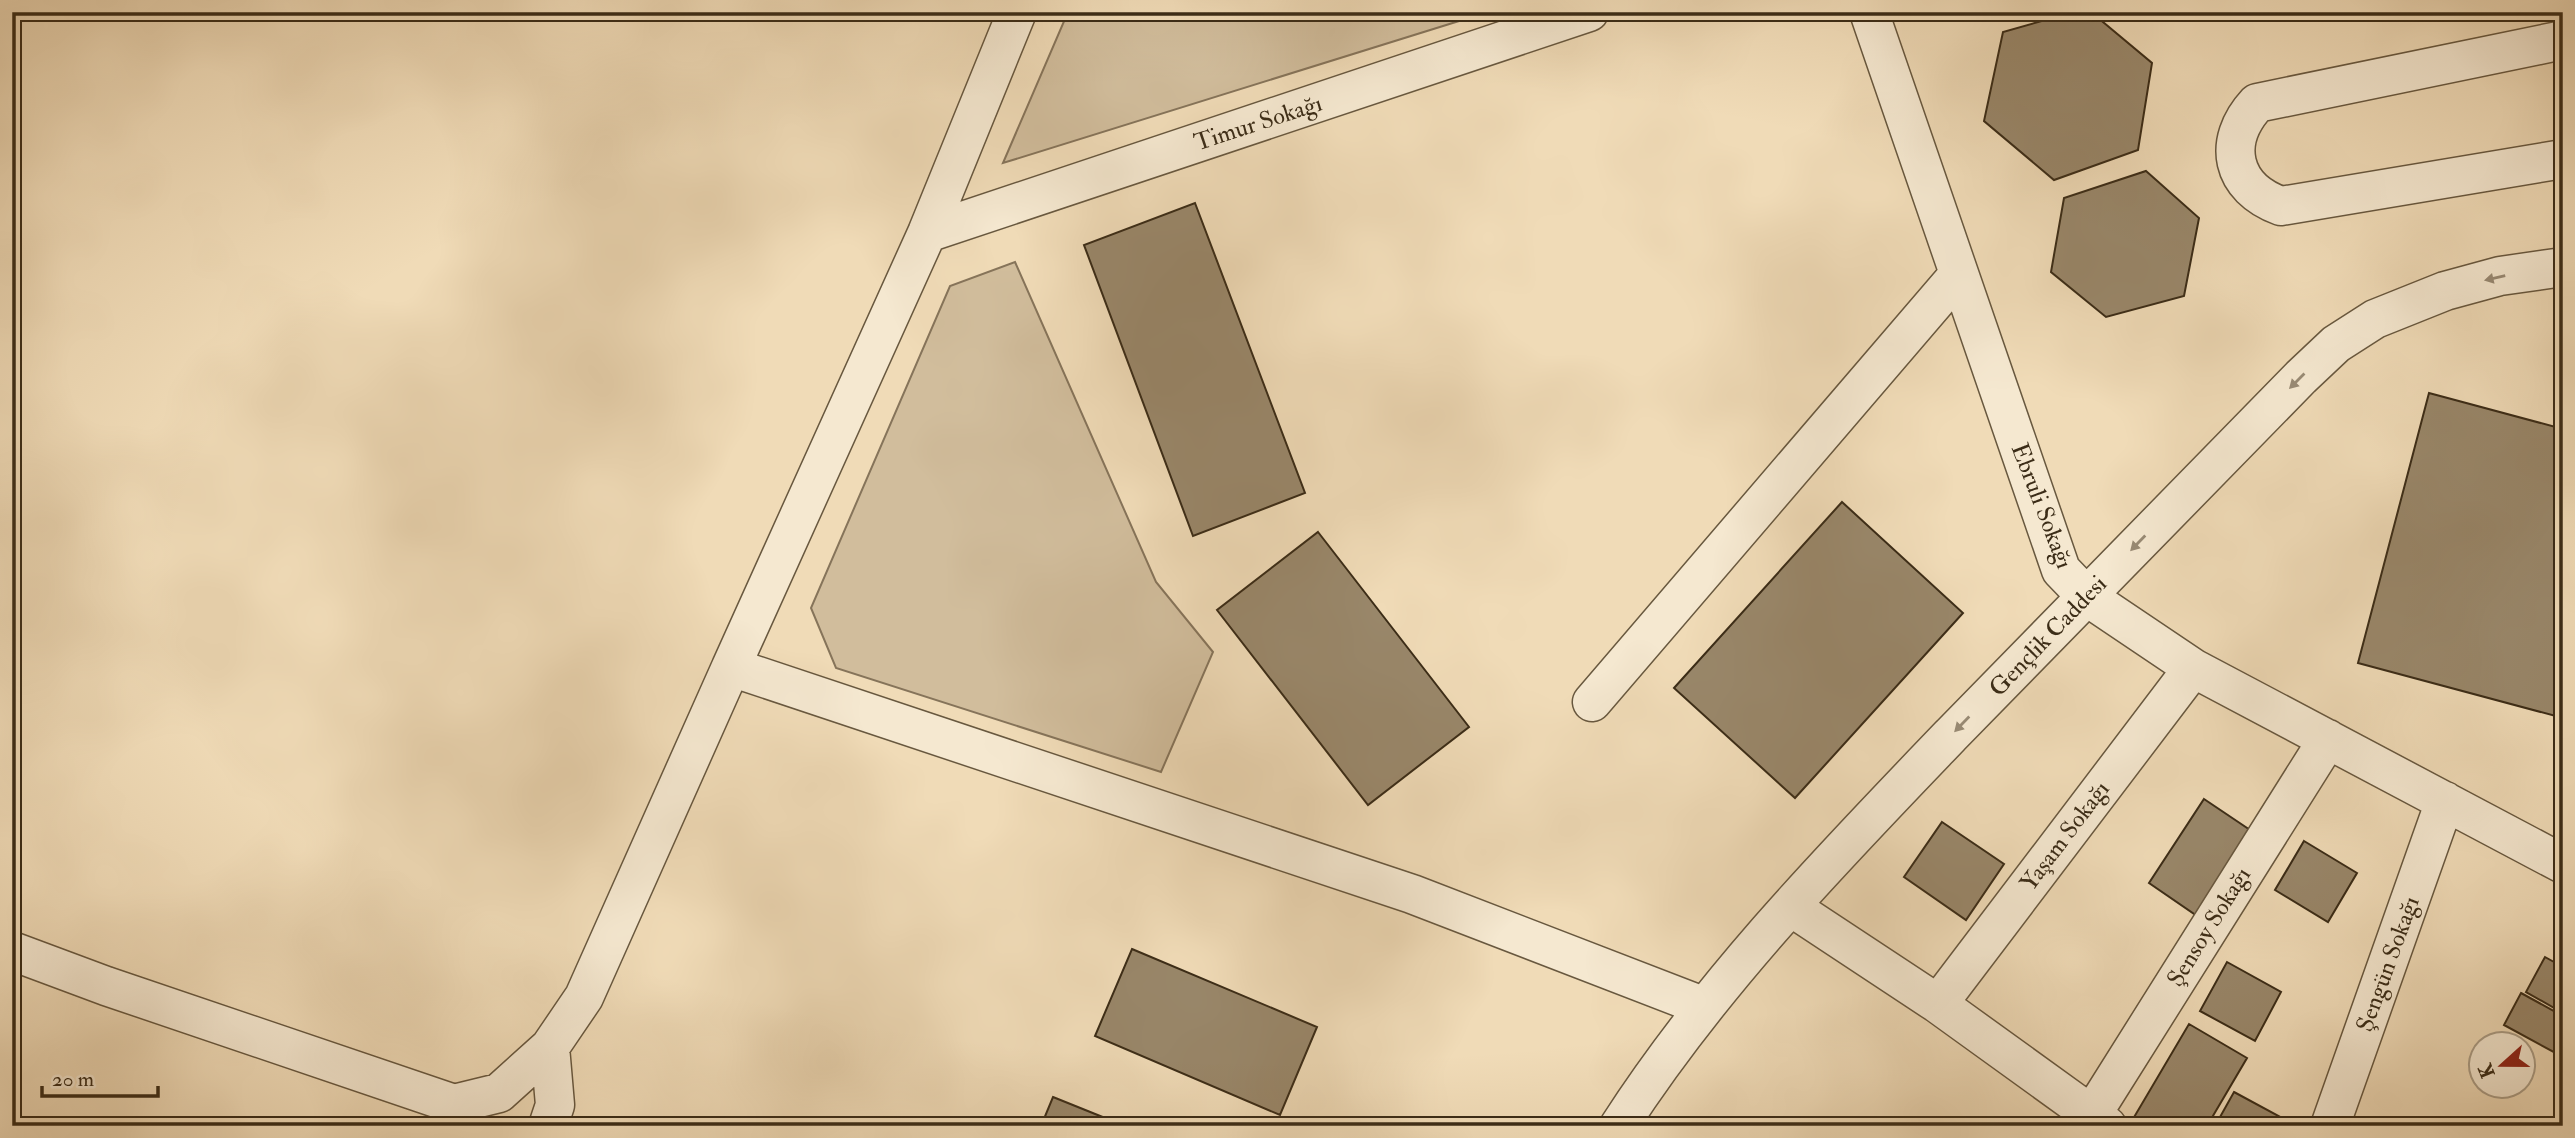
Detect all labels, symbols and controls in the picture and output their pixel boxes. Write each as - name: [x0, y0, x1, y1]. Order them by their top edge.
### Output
- street label: Timur Sokağı: [1190, 88, 1326, 158]
- one-way arrow: [2484, 272, 2506, 283]
- one-way arrow: [2289, 372, 2306, 389]
- street label: Ebruli Sokağı: [2004, 439, 2080, 573]
- one-way arrow: [2130, 534, 2146, 551]
- street label: Gençlik Caddesi: [1982, 569, 2114, 703]
- one-way arrow: [1955, 715, 1971, 732]
- street label: Yaşam Sokağı: [2013, 775, 2117, 897]
- street label: Şensoy Sokağı: [2160, 861, 2258, 993]
- street label: Şengün Sokağı: [2349, 892, 2427, 1036]
- north arrow: [2466, 1030, 2536, 1100]
- scale bar: [42, 1054, 158, 1098]
- text: K: [2473, 1060, 2501, 1081]
- text: 20 m: [52, 1066, 94, 1093]

